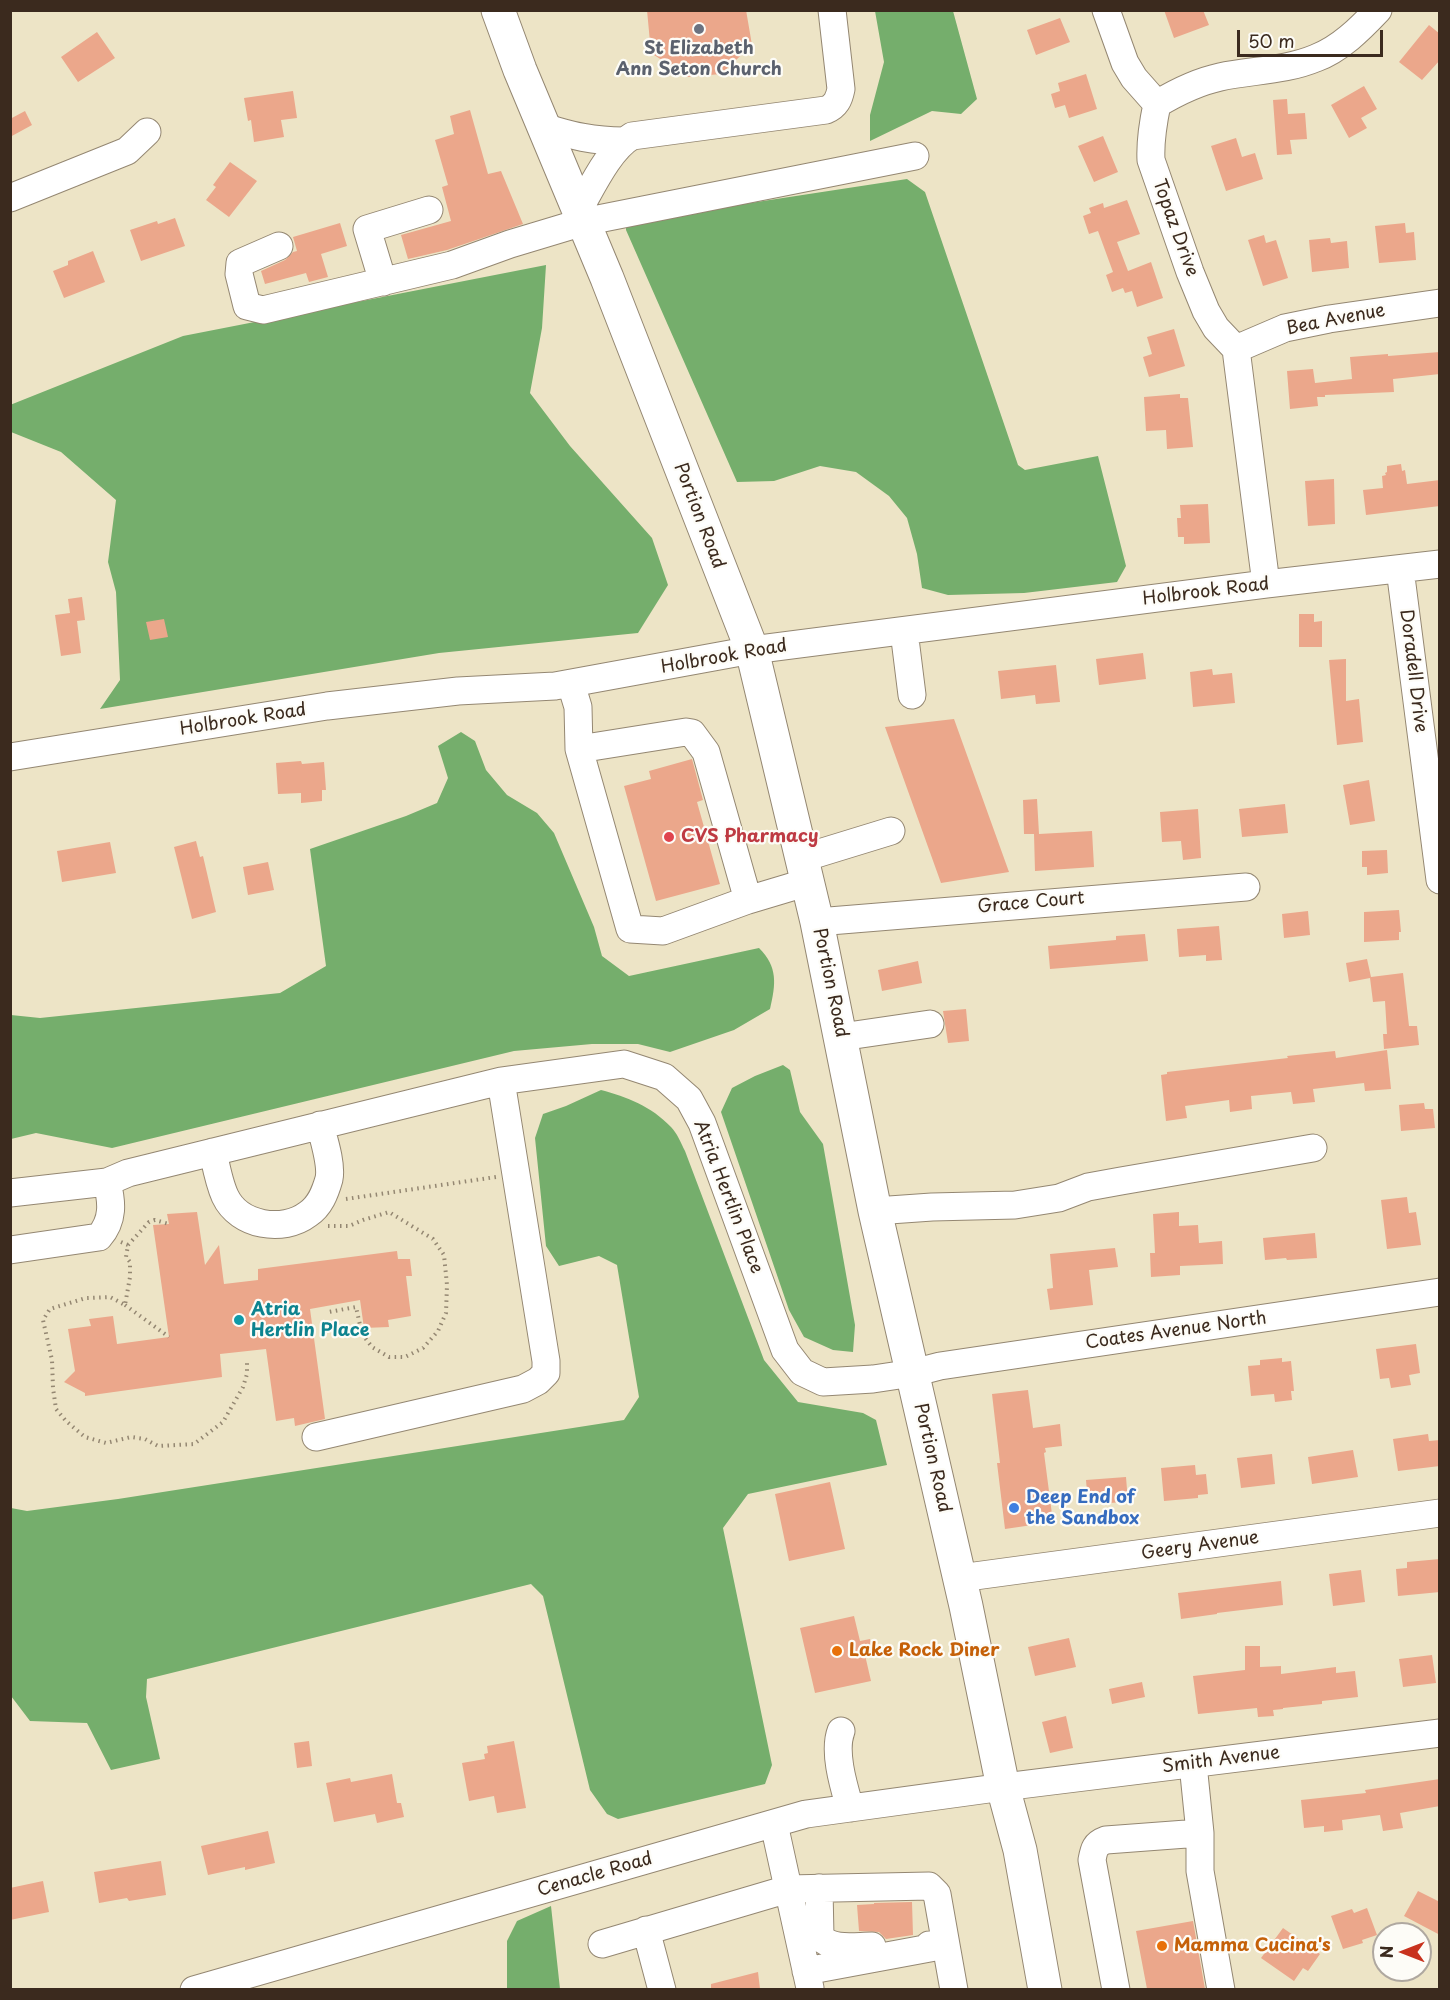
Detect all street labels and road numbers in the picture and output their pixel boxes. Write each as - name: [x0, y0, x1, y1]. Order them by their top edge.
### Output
- street label: Topaz Drive: [1147, 176, 1203, 280]
- street label: Bea Avenue: [1285, 300, 1387, 340]
- street label: Portion Road: [669, 460, 729, 572]
- street label: Holbrook Road: [1141, 573, 1271, 611]
- street label: Doradell Drive: [1395, 608, 1431, 734]
- street label: Holbrook Road: [659, 635, 789, 679]
- street label: Holbrook Road: [178, 699, 308, 741]
- street label: Grace Court: [977, 888, 1085, 918]
- street label: Portion Road: [808, 926, 852, 1040]
- street label: Atria Hertlin Place: [689, 1117, 767, 1277]
- street label: Coates Avenue North: [1084, 1308, 1268, 1354]
- street label: Portion Road: [909, 1401, 955, 1515]
- street label: Geery Avenue: [1140, 1527, 1260, 1565]
- street label: Smith Avenue: [1161, 1742, 1281, 1778]
- street label: Cenacle Road: [535, 1848, 655, 1902]

